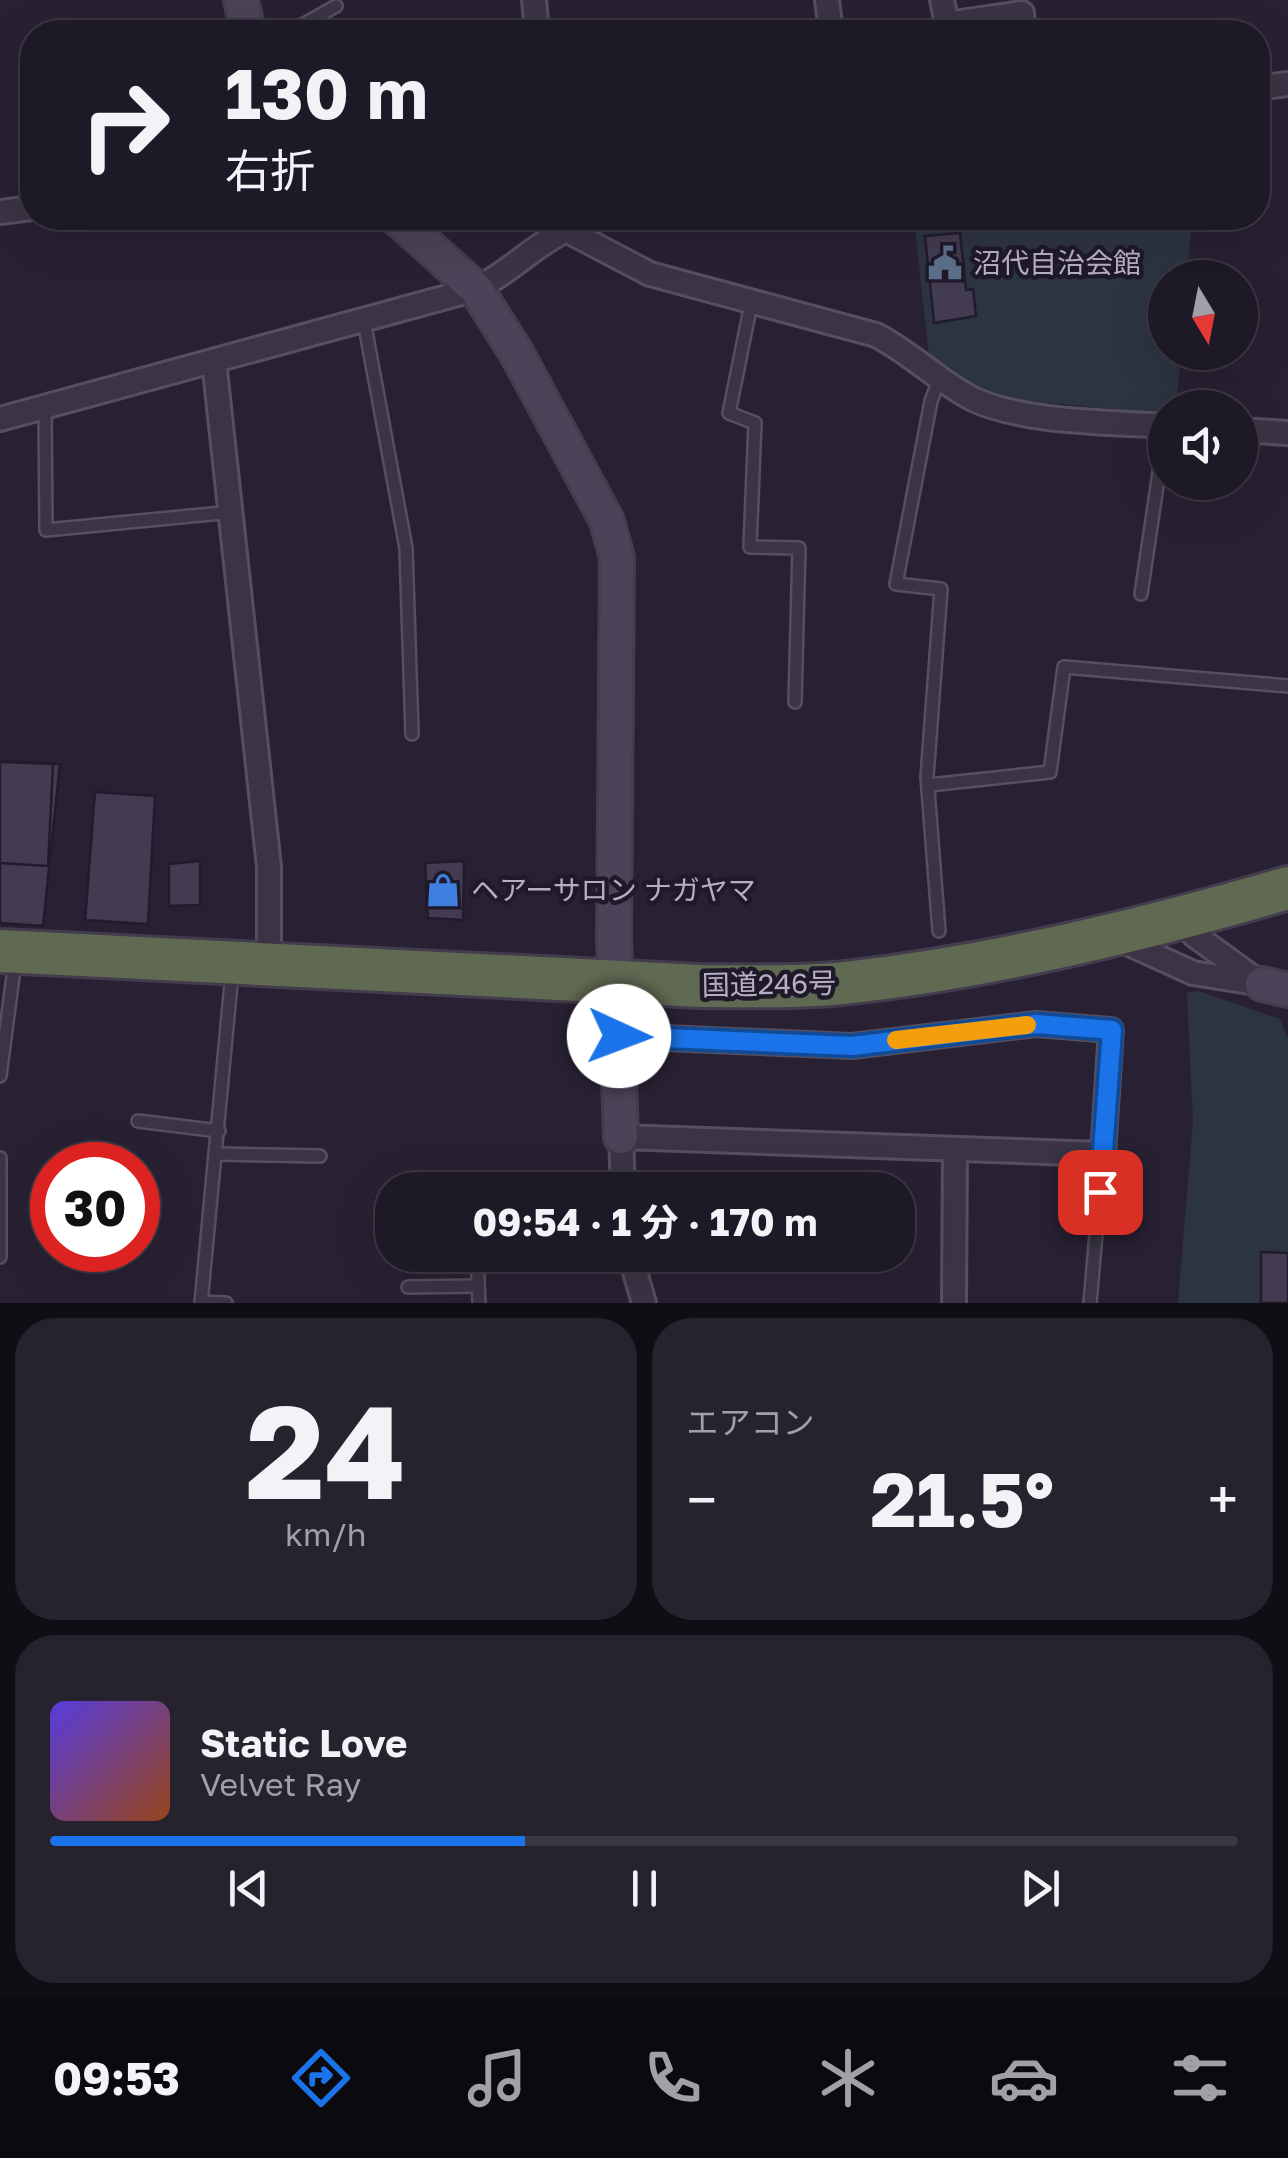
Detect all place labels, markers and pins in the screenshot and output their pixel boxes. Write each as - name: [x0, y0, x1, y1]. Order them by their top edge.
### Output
- public building icon: 沼代自治会館: [926, 244, 964, 282]
- place label: 沼代自治会館: [973, 246, 1141, 279]
- shop icon: ヘアーサロン ナガヤマ: [424, 871, 462, 909]
- place label: ヘアーサロン ナガヤマ: [471, 873, 756, 906]
- pin: [1058, 1150, 1143, 1235]

